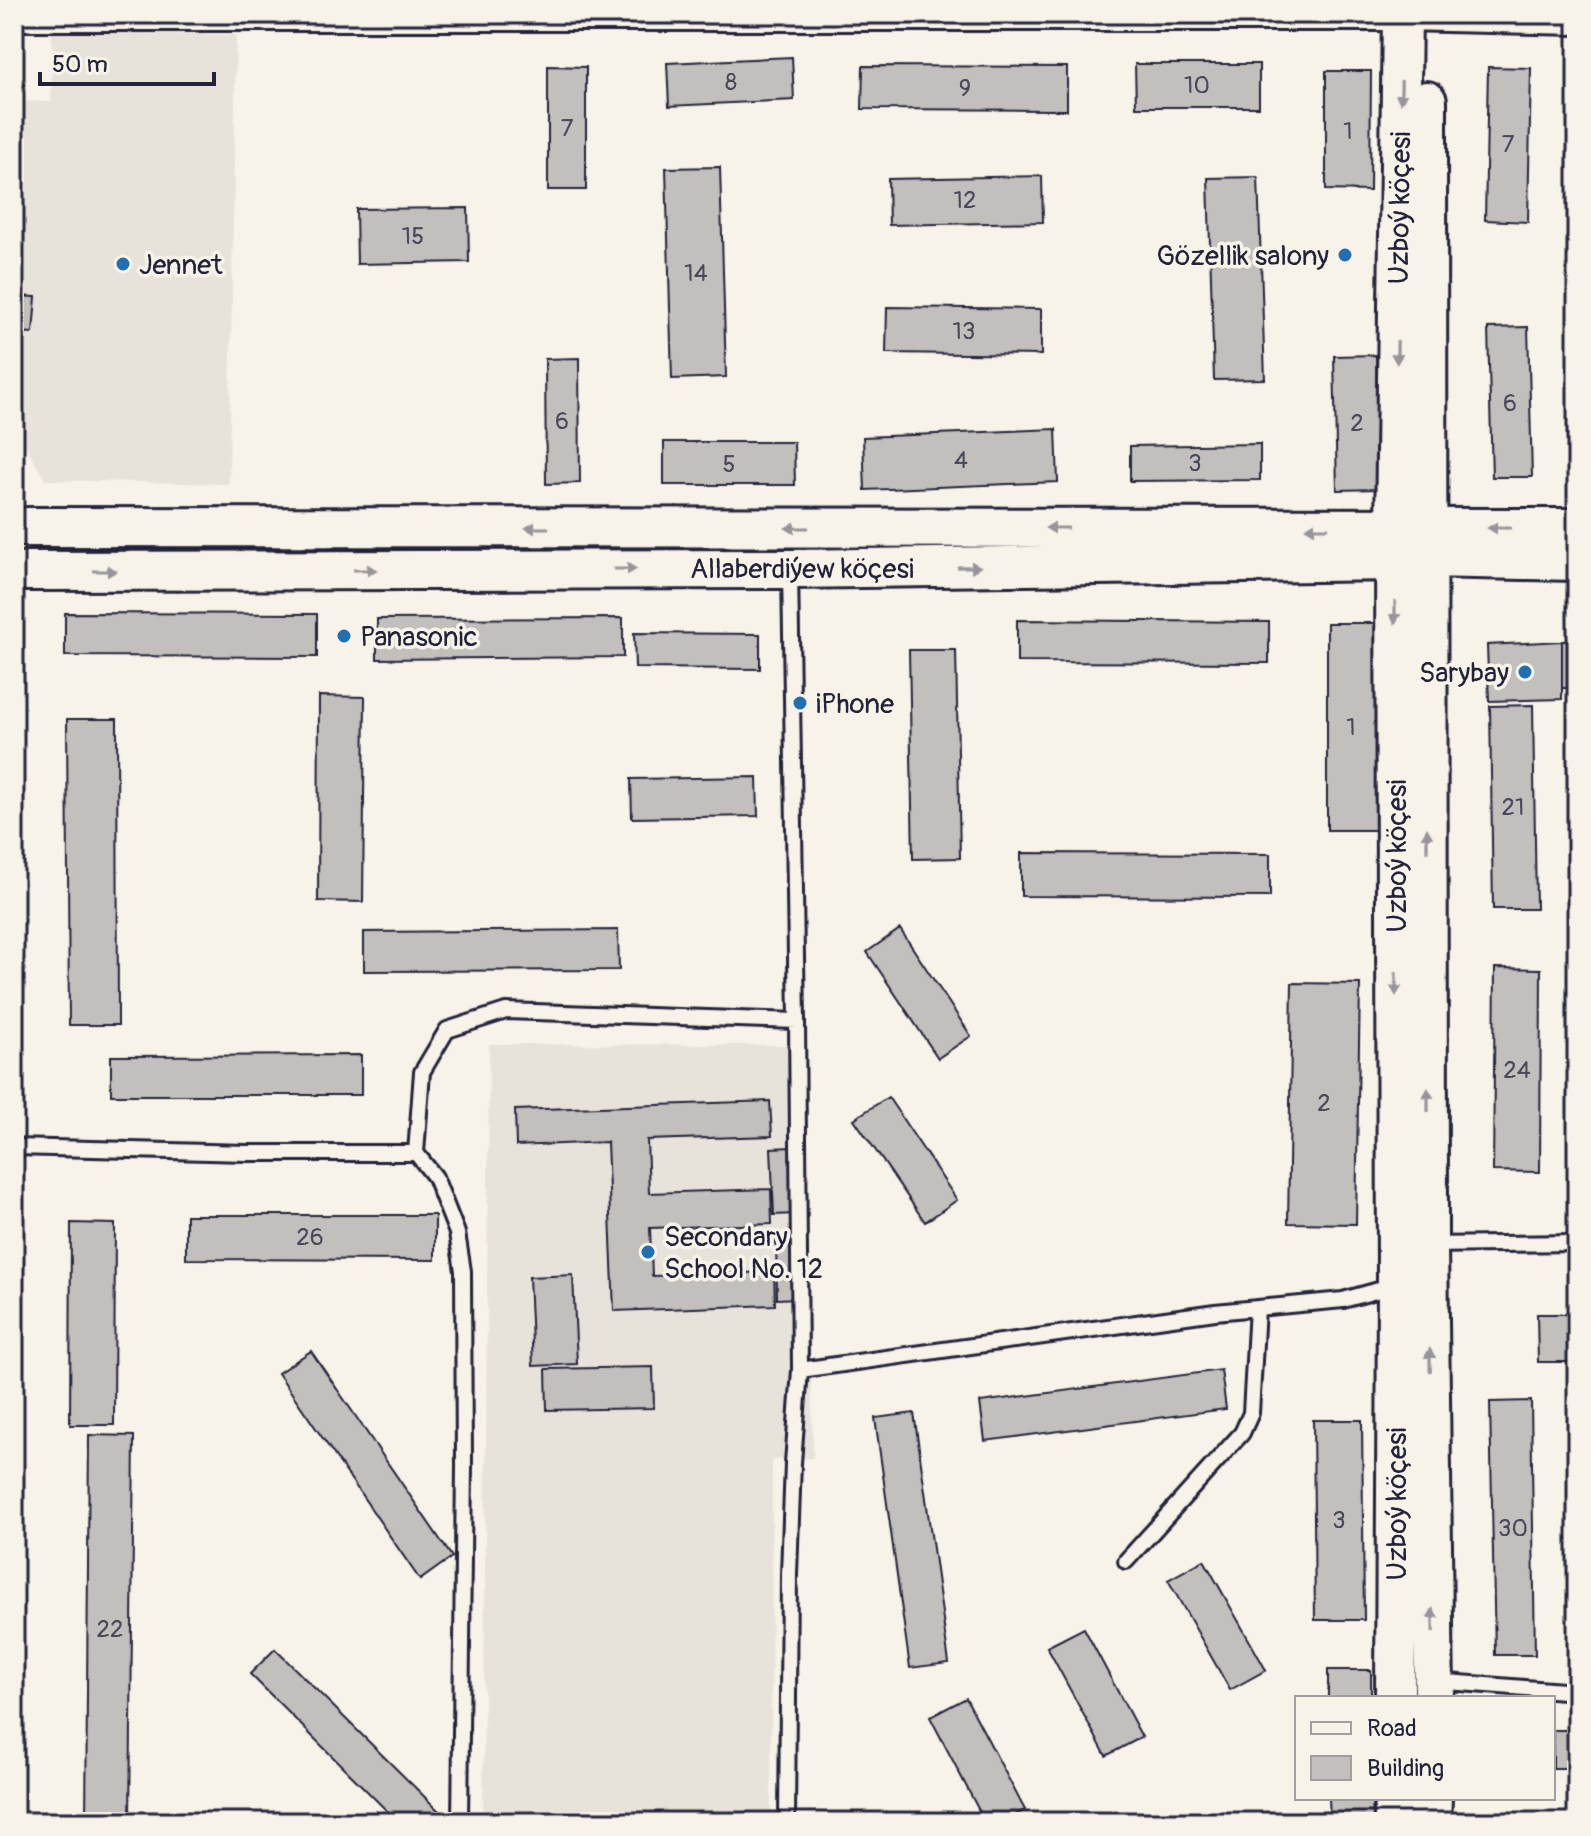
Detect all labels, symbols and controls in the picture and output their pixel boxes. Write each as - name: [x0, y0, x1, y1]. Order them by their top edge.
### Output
- scale bar: [40, 36, 214, 86]
- text: 50 m: [52, 50, 108, 79]
- house number: 8: [725, 68, 737, 97]
- house number: 10: [1184, 71, 1210, 100]
- house number: 9: [959, 74, 971, 103]
- one-way arrow: [1395, 80, 1407, 105]
- house number: 7: [561, 114, 574, 143]
- house number: 1: [1343, 117, 1353, 146]
- house number: 7: [1502, 130, 1515, 159]
- street label: Uzboý köçesi: [1382, 131, 1419, 285]
- house number: 12: [954, 186, 976, 215]
- house number: 15: [402, 222, 424, 251]
- place label: Gözellik salony: [1156, 239, 1329, 274]
- marker: Gözellik salony: [1336, 246, 1354, 264]
- place label: Jennet: [139, 248, 223, 283]
- marker: Jennet: [114, 255, 132, 273]
- house number: 14: [684, 259, 708, 288]
- house number: 13: [953, 317, 975, 346]
- one-way arrow: [1391, 340, 1404, 365]
- house number: 6: [1503, 389, 1517, 418]
- house number: 6: [555, 407, 569, 436]
- house number: 2: [1350, 409, 1364, 438]
- house number: 4: [954, 446, 968, 475]
- house number: 3: [1188, 449, 1202, 478]
- house number: 5: [722, 450, 736, 479]
- one-way arrow: [524, 522, 549, 534]
- one-way arrow: [784, 522, 809, 534]
- one-way arrow: [1044, 522, 1069, 534]
- one-way arrow: [1304, 522, 1329, 534]
- one-way arrow: [1486, 522, 1511, 534]
- street label: Allaberdiýew köçesi: [690, 552, 914, 587]
- one-way arrow: [957, 561, 982, 573]
- one-way arrow: [613, 563, 638, 576]
- one-way arrow: [353, 564, 378, 576]
- one-way arrow: [93, 565, 118, 577]
- one-way arrow: [1389, 600, 1401, 625]
- place label: Panasonic: [360, 620, 478, 655]
- marker: Panasonic: [335, 627, 353, 645]
- place label: Sarybay: [1419, 656, 1509, 691]
- marker: Sarybay: [1516, 663, 1534, 681]
- place label: iPhone: [816, 687, 894, 722]
- marker: iPhone: [791, 694, 809, 712]
- house number: 1: [1346, 713, 1356, 742]
- street label: Uzboý köçesi: [1380, 780, 1415, 932]
- house number: 21: [1502, 793, 1524, 822]
- one-way arrow: [1421, 827, 1433, 852]
- one-way arrow: [1390, 972, 1402, 997]
- house number: 24: [1503, 1056, 1531, 1085]
- one-way arrow: [1422, 1087, 1434, 1112]
- house number: 2: [1317, 1089, 1331, 1118]
- place label: Secondary School No. 12: [664, 1220, 823, 1287]
- house number: 26: [296, 1223, 324, 1252]
- marker: Secondary School No. 12: [639, 1243, 657, 1261]
- one-way arrow: [1423, 1347, 1436, 1372]
- street label: Uzboý köçesi: [1380, 1428, 1415, 1580]
- house number: 3: [1332, 1506, 1346, 1535]
- house number: 30: [1498, 1514, 1528, 1543]
- one-way arrow: [1427, 1607, 1439, 1632]
- house number: 22: [97, 1615, 123, 1644]
- legend: [1295, 1696, 1555, 1800]
- text: Road: [1367, 1714, 1417, 1743]
- text: Building: [1367, 1754, 1444, 1783]

